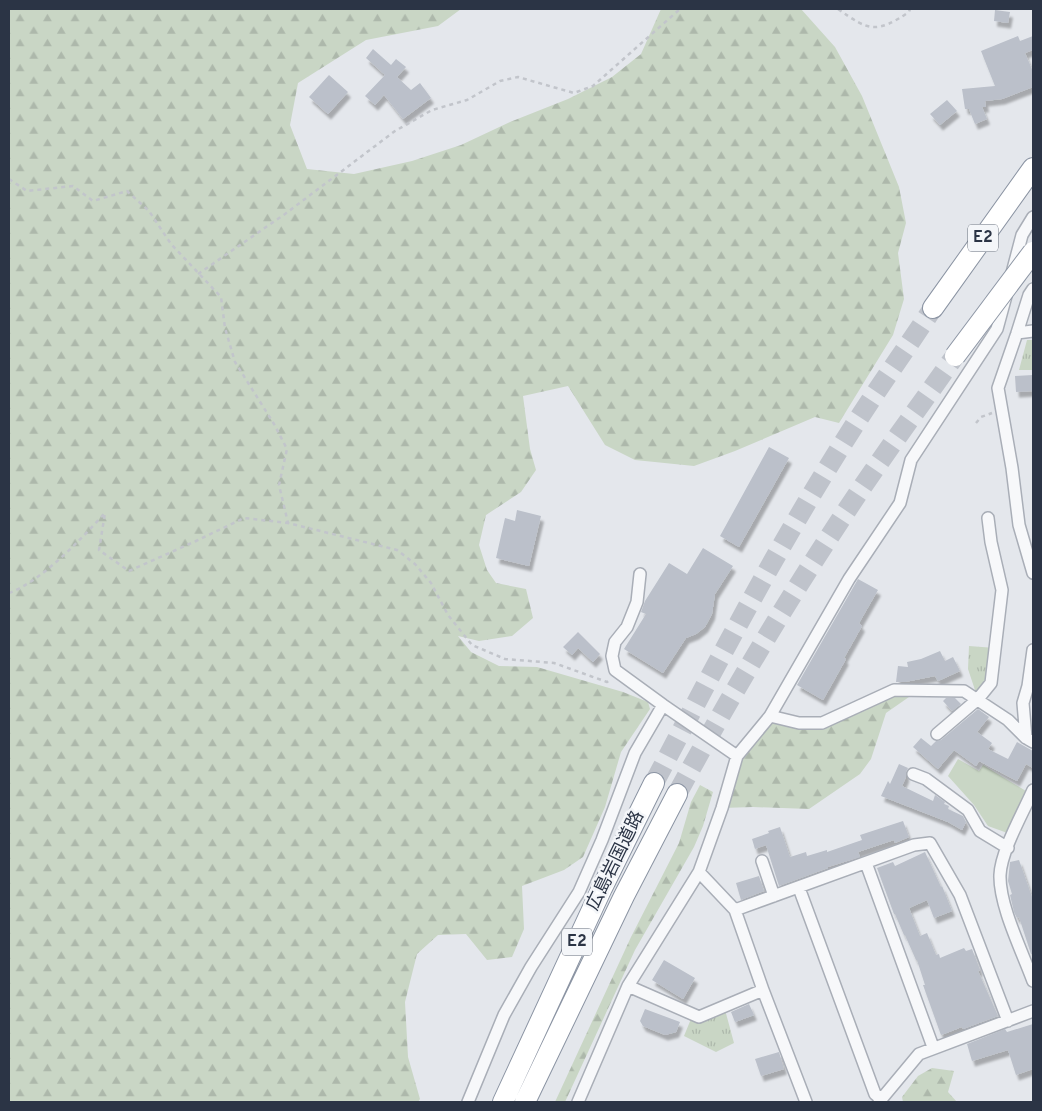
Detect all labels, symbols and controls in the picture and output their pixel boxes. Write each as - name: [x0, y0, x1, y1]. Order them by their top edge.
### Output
- road number: E2: [968, 224, 998, 252]
- street label: 広島岩国道路: [582, 807, 650, 915]
- road number: E2: [562, 929, 592, 956]

